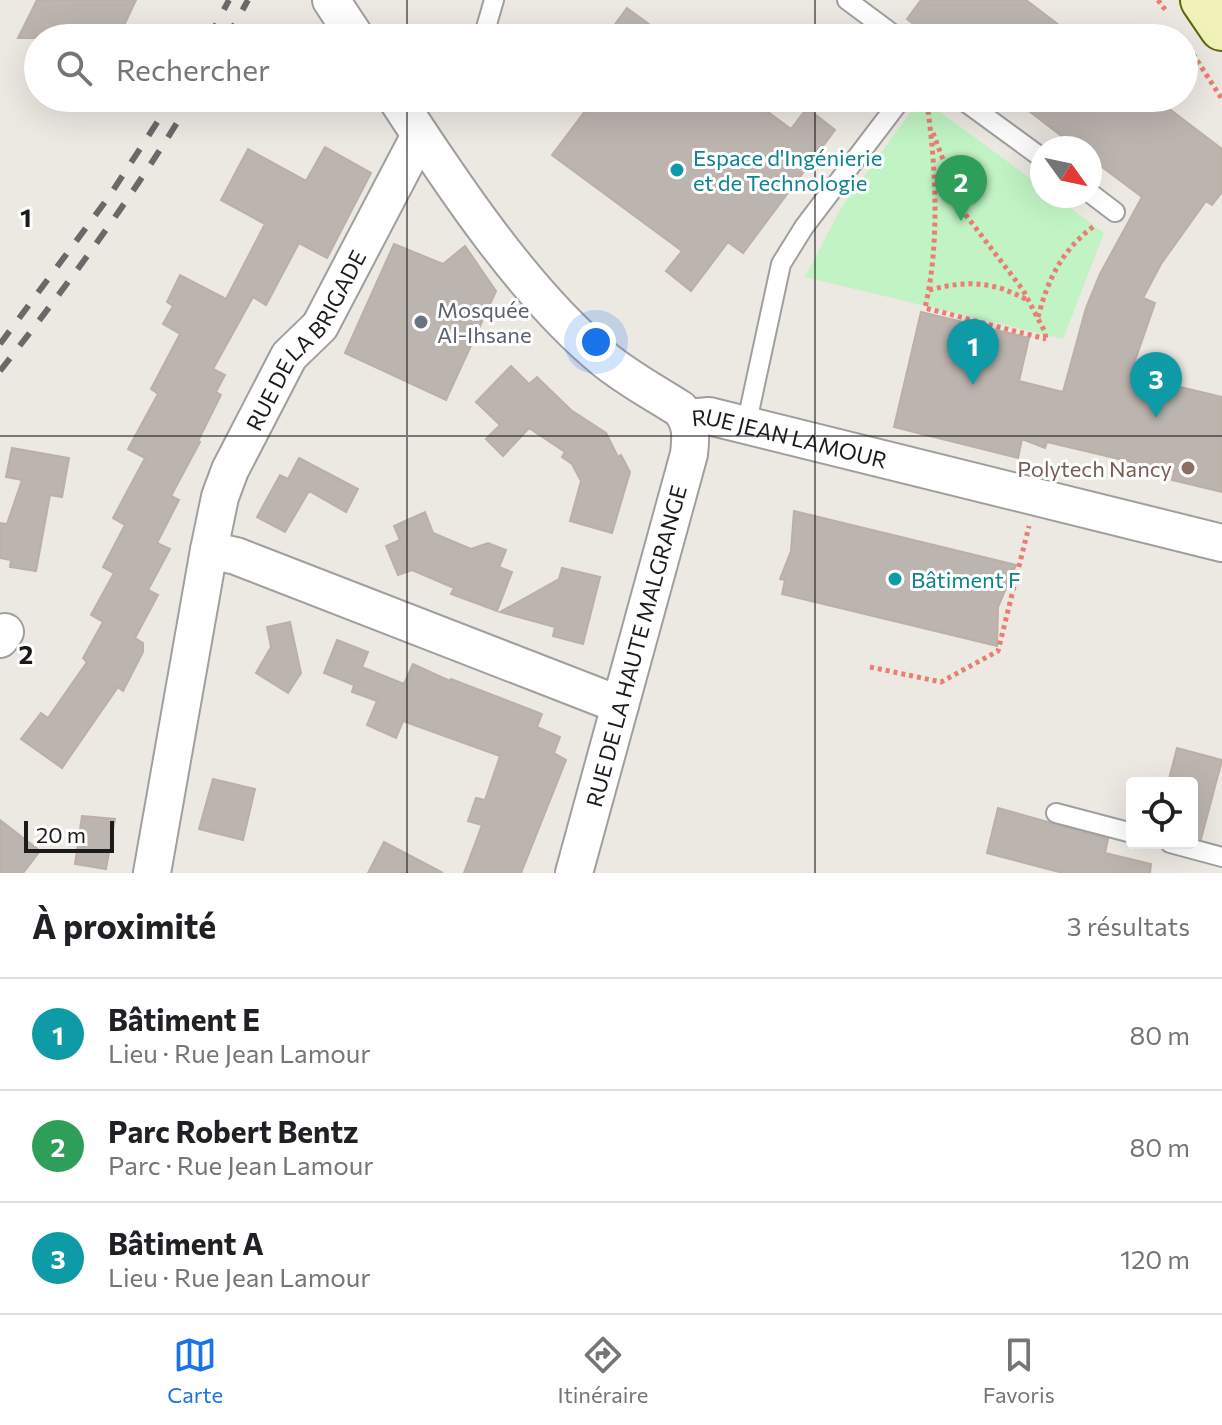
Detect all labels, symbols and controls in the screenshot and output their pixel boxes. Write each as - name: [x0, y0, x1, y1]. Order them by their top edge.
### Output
- search box: [24, 24, 1198, 112]
- icon: search: [52, 46, 96, 90]
- text: Rechercher: [116, 50, 270, 87]
- north arrow: [1030, 136, 1102, 208]
- place label: Espace d'Ingénierie et de Technologie: [693, 144, 882, 196]
- pin: 2: [935, 155, 987, 221]
- marker: Espace d'Ingénierie et de Technologie: [668, 161, 686, 179]
- text: 1: [20, 201, 32, 232]
- street label: RUE DE LA BRIGADE: [239, 245, 371, 435]
- place label: Mosquée Al-Ihsane: [437, 296, 532, 348]
- marker: Mosquée Al-Ihsane: [412, 313, 430, 331]
- pin: 1: [947, 319, 999, 385]
- your location: [576, 322, 616, 362]
- pin: 3: [1130, 352, 1182, 418]
- street label: RUE JEAN LAMOUR: [690, 402, 890, 473]
- place label: Polytech Nancy: [1017, 455, 1172, 482]
- marker: Polytech Nancy: [1179, 459, 1197, 477]
- street label: RUE DE LA HAUTE MALGRANGE: [580, 482, 692, 810]
- place label: Bâtiment F: [911, 566, 1021, 593]
- marker: Bâtiment F: [886, 570, 904, 588]
- text: 2: [19, 638, 33, 669]
- map controls: [1126, 777, 1198, 849]
- button: locate: [1126, 777, 1198, 849]
- scale bar: [24, 817, 114, 853]
- text: 20 m: [36, 821, 86, 848]
- text: À proximité: [32, 904, 216, 946]
- text: 3 résultats: [1067, 910, 1190, 941]
- text: Bâtiment E: [108, 1000, 260, 1037]
- text: 1: [52, 1019, 64, 1050]
- text: 80 m: [1130, 1019, 1190, 1050]
- text: Lieu · Rue Jean Lamour: [108, 1037, 371, 1068]
- text: Parc Robert Bentz: [108, 1112, 359, 1149]
- text: 2: [51, 1131, 65, 1162]
- text: 80 m: [1130, 1131, 1190, 1162]
- text: Parc · Rue Jean Lamour: [108, 1149, 374, 1180]
- text: Bâtiment A: [108, 1224, 264, 1261]
- text: 3: [50, 1243, 66, 1274]
- text: 120 m: [1120, 1243, 1190, 1274]
- text: Lieu · Rue Jean Lamour: [108, 1261, 371, 1292]
- tab: Carte: [167, 1333, 223, 1408]
- tab: Itinéraire: [558, 1333, 648, 1408]
- tab: Favoris: [983, 1333, 1055, 1408]

